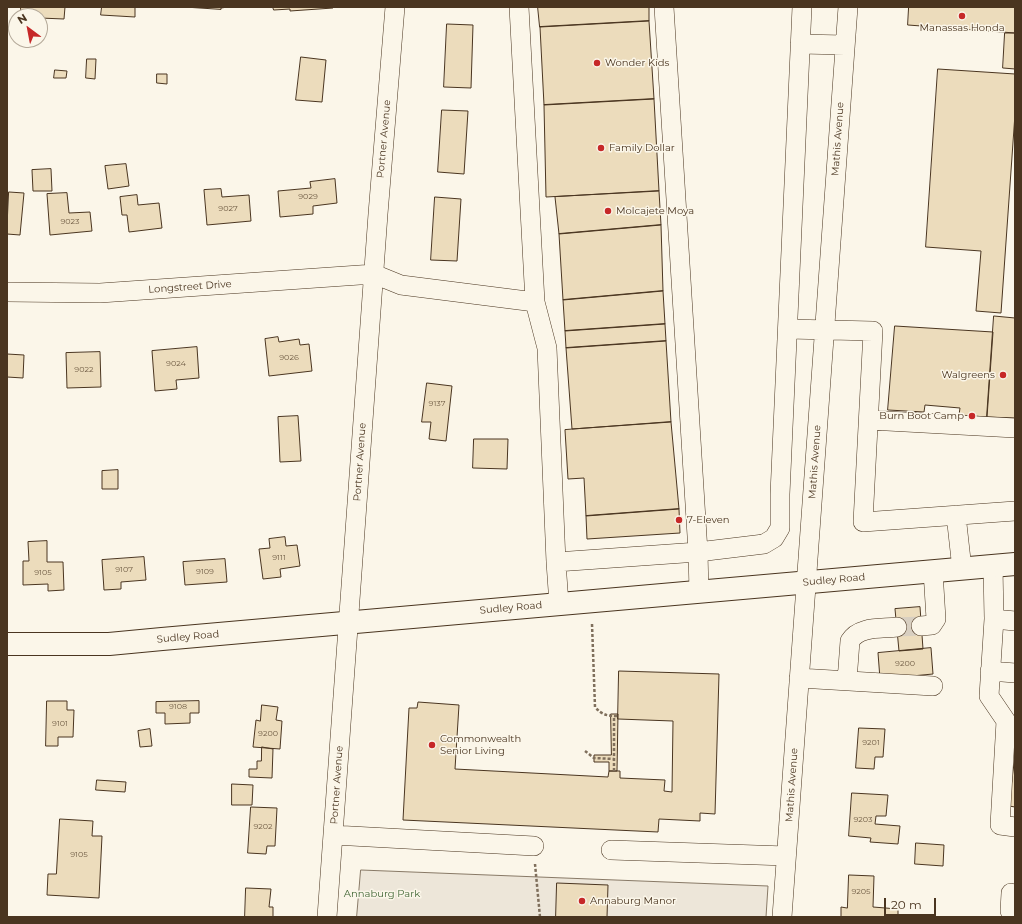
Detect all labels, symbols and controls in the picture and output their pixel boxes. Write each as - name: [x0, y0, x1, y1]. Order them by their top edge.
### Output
- north arrow: [8, 8, 48, 48]
- text: N: [15, 10, 30, 27]
- marker: Manassas Honda: [957, 11, 967, 21]
- place label: Manassas Honda: [919, 22, 1005, 34]
- place label: Wonder Kids: [605, 57, 669, 69]
- marker: Wonder Kids: [592, 58, 602, 68]
- street label: Portner Avenue: [375, 99, 393, 179]
- street label: Mathis Avenue: [829, 102, 847, 176]
- place label: Family Dollar: [609, 142, 675, 154]
- marker: Family Dollar: [596, 143, 606, 153]
- house number: 9029: [298, 192, 318, 202]
- house number: 9027: [218, 204, 238, 214]
- place label: Molcajete Moya: [616, 205, 694, 217]
- marker: Molcajete Moya: [603, 206, 613, 216]
- house number: 9023: [60, 217, 80, 227]
- street label: Longstreet Drive: [148, 278, 232, 296]
- house number: 9026: [279, 353, 299, 363]
- house number: 9024: [166, 359, 186, 369]
- house number: 9022: [74, 365, 94, 375]
- place label: Walgreens: [941, 369, 995, 381]
- marker: Walgreens: [998, 370, 1008, 380]
- house number: 9137: [429, 399, 445, 409]
- place label: Burn Boot Camp: [879, 410, 964, 422]
- marker: Burn Boot Camp: [967, 411, 977, 421]
- street label: Portner Avenue: [351, 422, 369, 502]
- street label: Mathis Avenue: [806, 425, 824, 499]
- place label: 7-Eleven: [687, 514, 730, 526]
- marker: 7-Eleven: [674, 515, 684, 525]
- house number: 9111: [272, 553, 286, 563]
- house number: 9107: [115, 565, 133, 575]
- house number: 9109: [196, 567, 214, 577]
- house number: 9105: [34, 568, 52, 578]
- street label: Sudley Road: [802, 571, 866, 589]
- street label: Sudley Road: [479, 599, 543, 617]
- street label: Sudley Road: [156, 628, 220, 646]
- house number: 9200: [895, 659, 915, 669]
- house number: 9108: [169, 702, 187, 712]
- house number: 9101: [52, 719, 68, 729]
- house number: 9200: [258, 729, 278, 739]
- place label: Commonwealth Senior Living: [440, 733, 521, 756]
- house number: 9201: [862, 738, 880, 748]
- marker: Commonwealth Senior Living: [427, 740, 437, 750]
- street label: Portner Avenue: [328, 745, 346, 825]
- street label: Mathis Avenue: [783, 748, 801, 822]
- house number: 9203: [853, 815, 873, 825]
- house number: 9202: [253, 822, 273, 832]
- house number: 9105: [70, 850, 88, 860]
- house number: 9205: [851, 887, 871, 897]
- park label: Annaburg Park: [344, 888, 420, 900]
- scale bar: [886, 890, 938, 916]
- place label: Annaburg Manor: [590, 895, 676, 907]
- marker: Annaburg Manor: [577, 896, 587, 906]
- text: 20 m: [891, 897, 922, 912]

